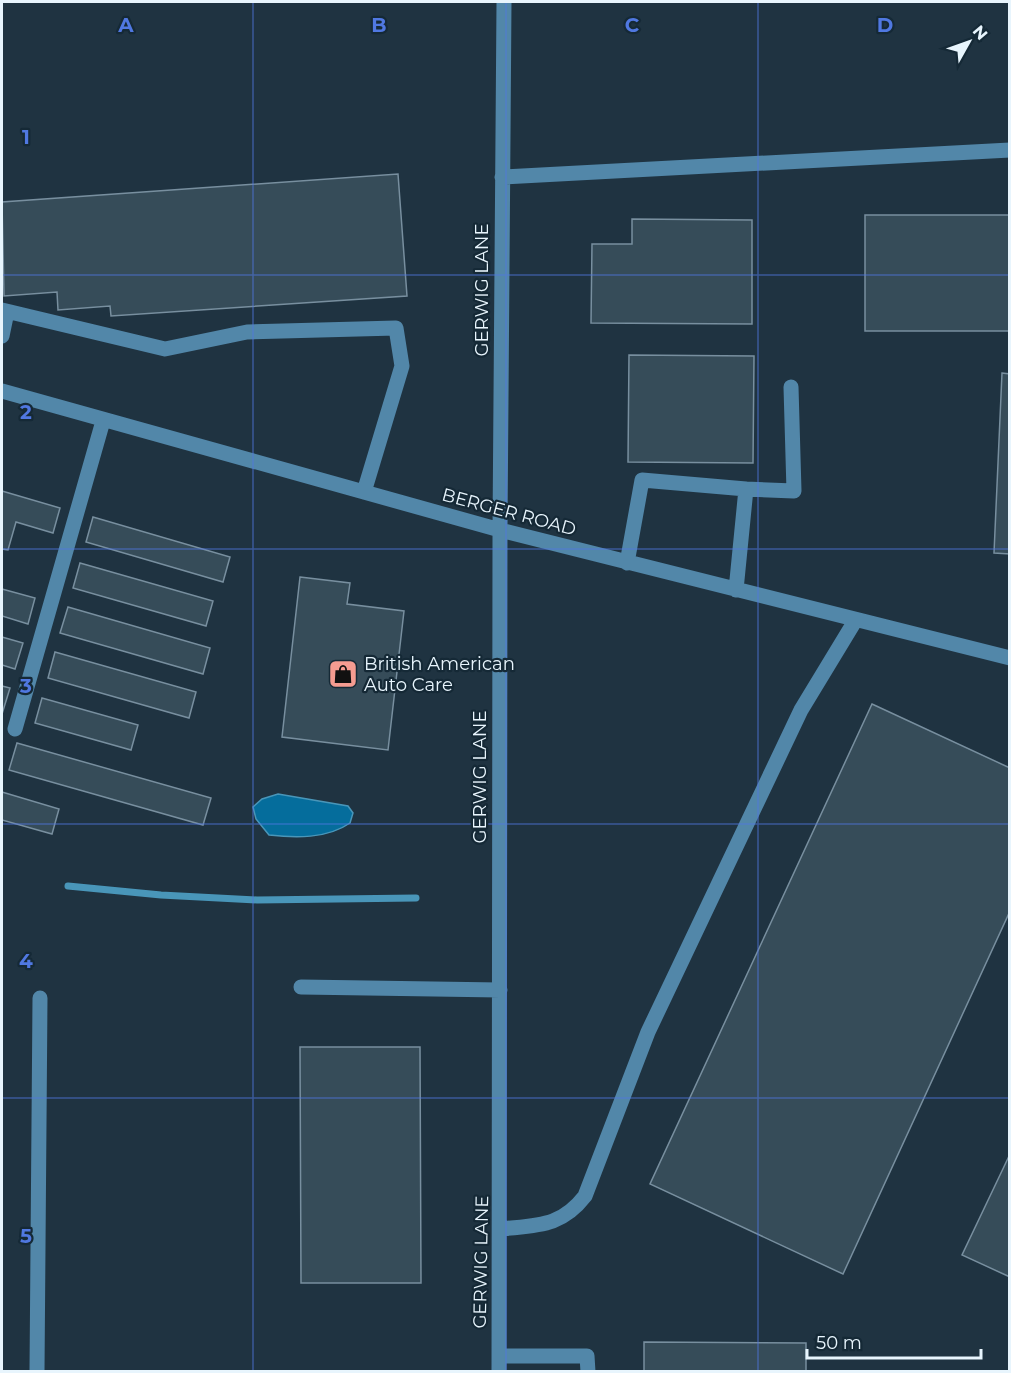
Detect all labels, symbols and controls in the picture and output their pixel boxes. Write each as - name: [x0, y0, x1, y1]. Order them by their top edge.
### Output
- north arrow: [939, 12, 999, 72]
- text: A: [117, 13, 134, 37]
- text: B: [371, 13, 387, 37]
- text: C: [625, 13, 640, 37]
- text: D: [877, 13, 893, 37]
- text: N: [969, 22, 992, 44]
- text: 1: [22, 125, 30, 149]
- street label: GERWIG LANE: [471, 224, 493, 356]
- text: 2: [20, 400, 32, 424]
- street label: BERGER ROAD: [439, 484, 579, 540]
- place label: British American Auto Care: [364, 653, 515, 696]
- shop icon: British American Auto Care: [327, 658, 359, 690]
- text: 3: [19, 674, 32, 698]
- street label: GERWIG LANE: [469, 711, 491, 843]
- text: 4: [19, 949, 33, 973]
- street label: GERWIG LANE: [469, 1195, 493, 1329]
- text: 5: [20, 1224, 32, 1248]
- scale bar: [807, 1322, 981, 1360]
- text: 50 m: [816, 1332, 862, 1354]

